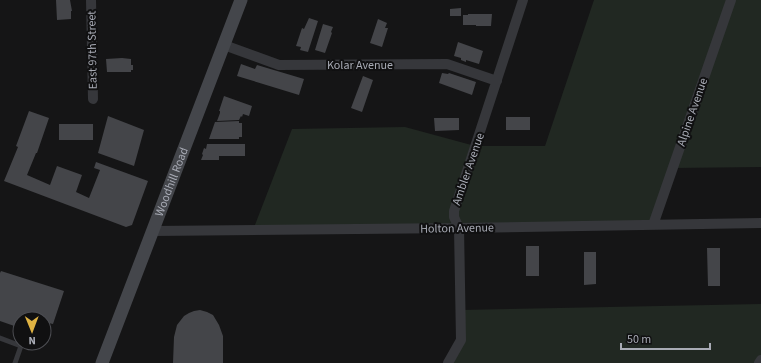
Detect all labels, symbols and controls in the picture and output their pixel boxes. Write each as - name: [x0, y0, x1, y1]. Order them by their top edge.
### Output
- street label: East 97th Street: [83, 11, 102, 89]
- street label: Kolar Avenue: [327, 57, 393, 74]
- street label: Alpine Avenue: [673, 76, 712, 149]
- street label: Ambler Avenue: [448, 131, 489, 208]
- street label: Woodhill Road: [151, 145, 193, 219]
- street label: Holton Avenue: [420, 219, 494, 238]
- north arrow: [12, 311, 52, 351]
- scale bar: [621, 325, 710, 351]
- text: 50 m: [627, 331, 651, 348]
- text: N: [28, 333, 36, 348]

